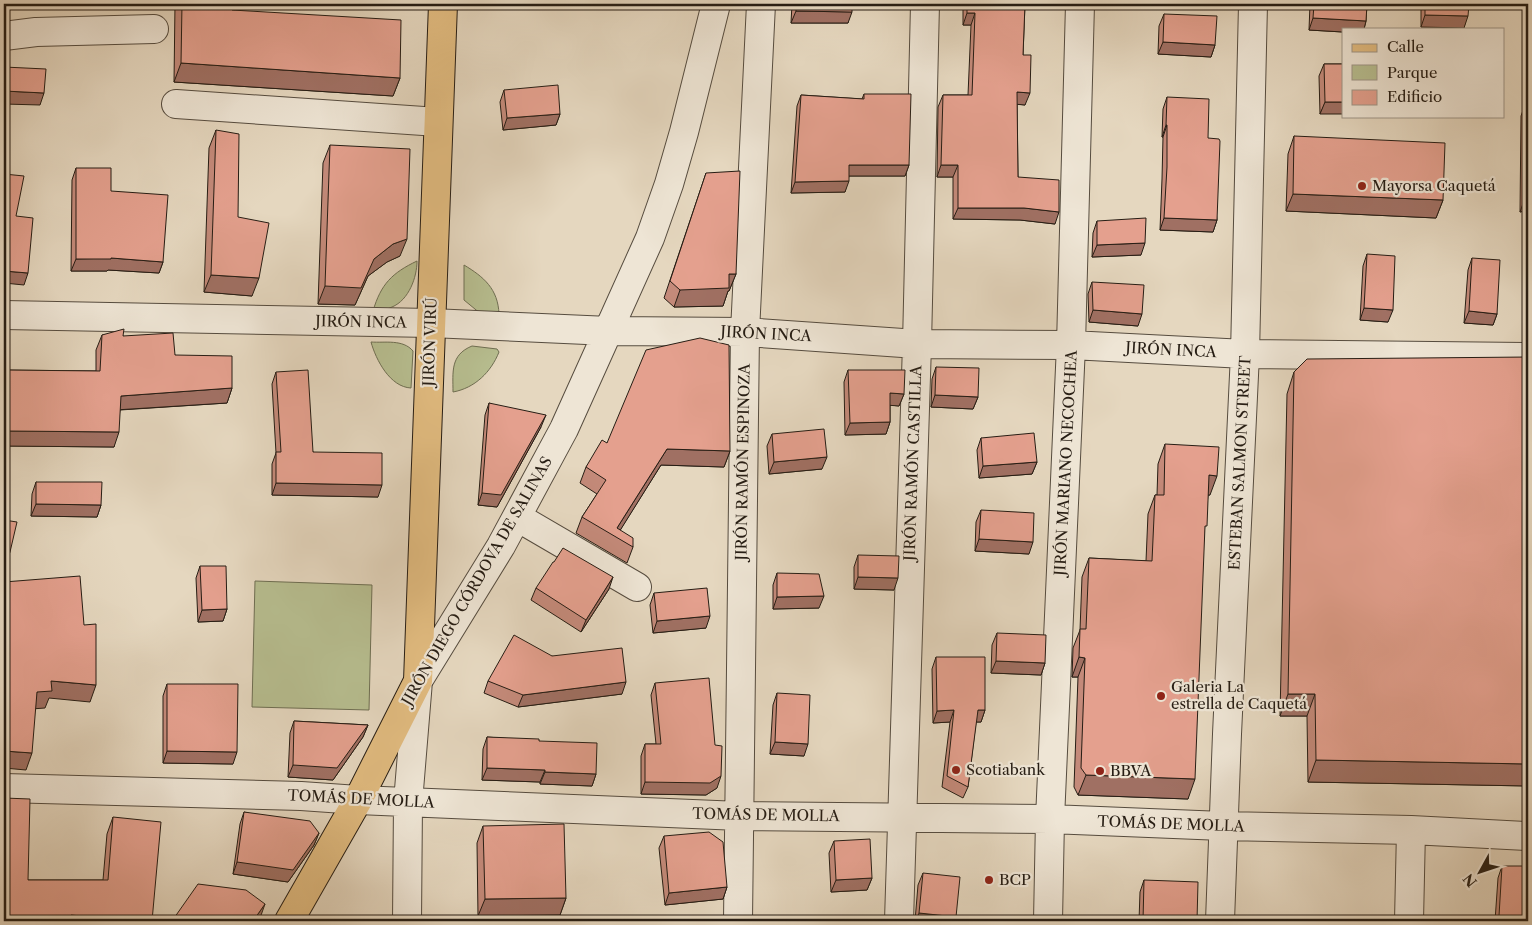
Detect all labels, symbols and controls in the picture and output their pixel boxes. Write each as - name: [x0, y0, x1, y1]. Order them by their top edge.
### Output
- legend: [1342, 28, 1504, 118]
- text: Calle: [1387, 37, 1424, 56]
- text: Parque: [1387, 63, 1437, 82]
- text: Edificio: [1387, 87, 1442, 106]
- place label: Mayorsa Caquetá: [1372, 176, 1496, 195]
- marker: Mayorsa Caquetá: [1356, 180, 1368, 192]
- street label: JIRÓN VIRÚ: [418, 297, 441, 389]
- street label: JIRÓN INCA: [313, 311, 408, 332]
- street label: JIRÓN INCA: [718, 322, 813, 345]
- street label: JIRÓN INCA: [1123, 338, 1218, 361]
- street label: JIRÓN MARIANO NECOCHEA: [1050, 349, 1081, 578]
- street label: ESTEBAN SALMON STREET: [1224, 354, 1255, 571]
- street label: JIRÓN RAMÓN ESPINOZA: [731, 362, 754, 563]
- street label: JIRÓN RAMÓN CASTILLA: [900, 364, 925, 563]
- street label: JIRÓN DIEGO CÓRDOVA DE SALINAS: [396, 453, 556, 710]
- place label: Galeria La estrella de Caquetá: [1171, 677, 1307, 713]
- marker: Galeria La estrella de Caquetá: [1155, 690, 1167, 702]
- place label: Scotiabank: [966, 760, 1046, 779]
- place label: BBVA: [1110, 761, 1152, 780]
- marker: Scotiabank: [950, 764, 962, 776]
- marker: BBVA: [1094, 765, 1106, 777]
- street label: TOMÁS DE MOLLA: [287, 785, 436, 812]
- street label: TOMÁS DE MOLLA: [692, 804, 841, 825]
- street label: TOMÁS DE MOLLA: [1097, 811, 1246, 836]
- north arrow: [1454, 848, 1504, 898]
- place label: BCP: [999, 870, 1031, 889]
- text: N: [1459, 870, 1481, 891]
- marker: BCP: [983, 874, 995, 886]

